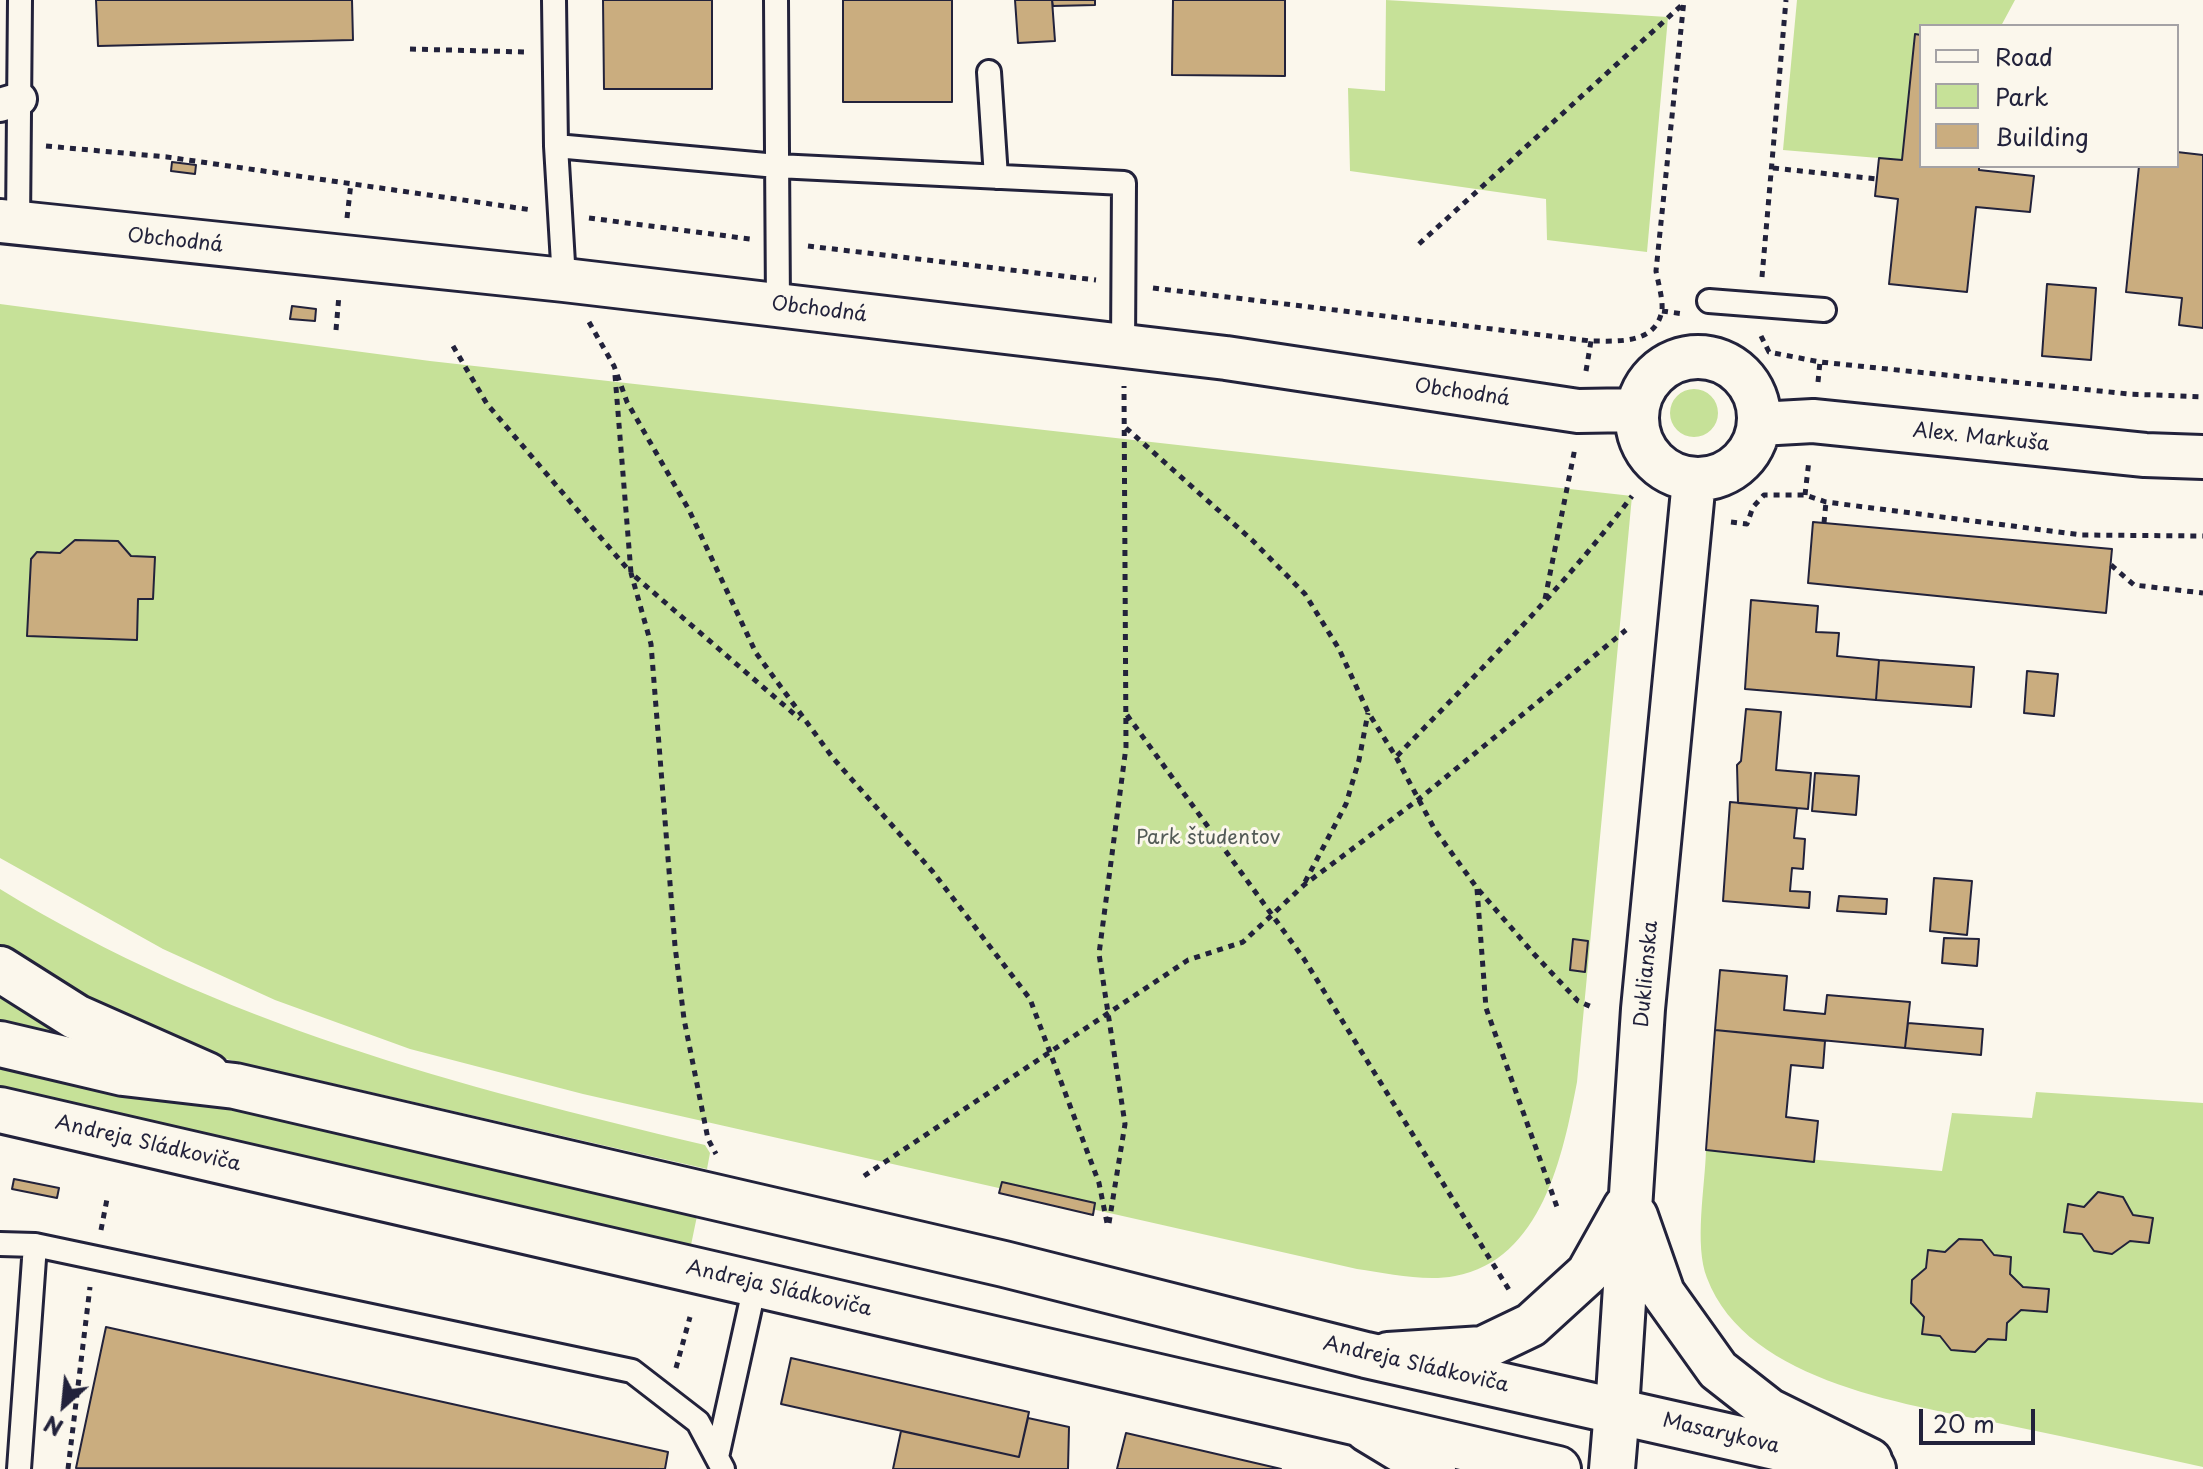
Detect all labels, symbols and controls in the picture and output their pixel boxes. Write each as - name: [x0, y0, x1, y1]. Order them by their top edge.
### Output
- legend: [1919, 24, 2179, 168]
- text: Road: [1995, 38, 2053, 74]
- text: Park: [1995, 78, 2049, 114]
- text: Building: [1995, 118, 2089, 154]
- street label: Obchodná: [126, 224, 224, 258]
- street label: Obchodná: [770, 292, 868, 328]
- street label: Obchodná: [1413, 374, 1511, 412]
- street label: Alex. Markuša: [1912, 419, 2050, 457]
- park label: Park študentov: [1136, 826, 1280, 850]
- street label: Duklianska: [1630, 920, 1664, 1028]
- street label: Andreja Sládkoviča: [53, 1111, 243, 1177]
- street label: Andreja Sládkoviča: [684, 1256, 874, 1322]
- street label: Andreja Sládkoviča: [1321, 1332, 1511, 1398]
- north arrow: [24, 1365, 104, 1445]
- scale bar: [1923, 1393, 2039, 1443]
- text: 20 m: [1933, 1405, 1995, 1441]
- text: N: [38, 1408, 68, 1445]
- street label: Masarykova: [1660, 1409, 1782, 1459]

